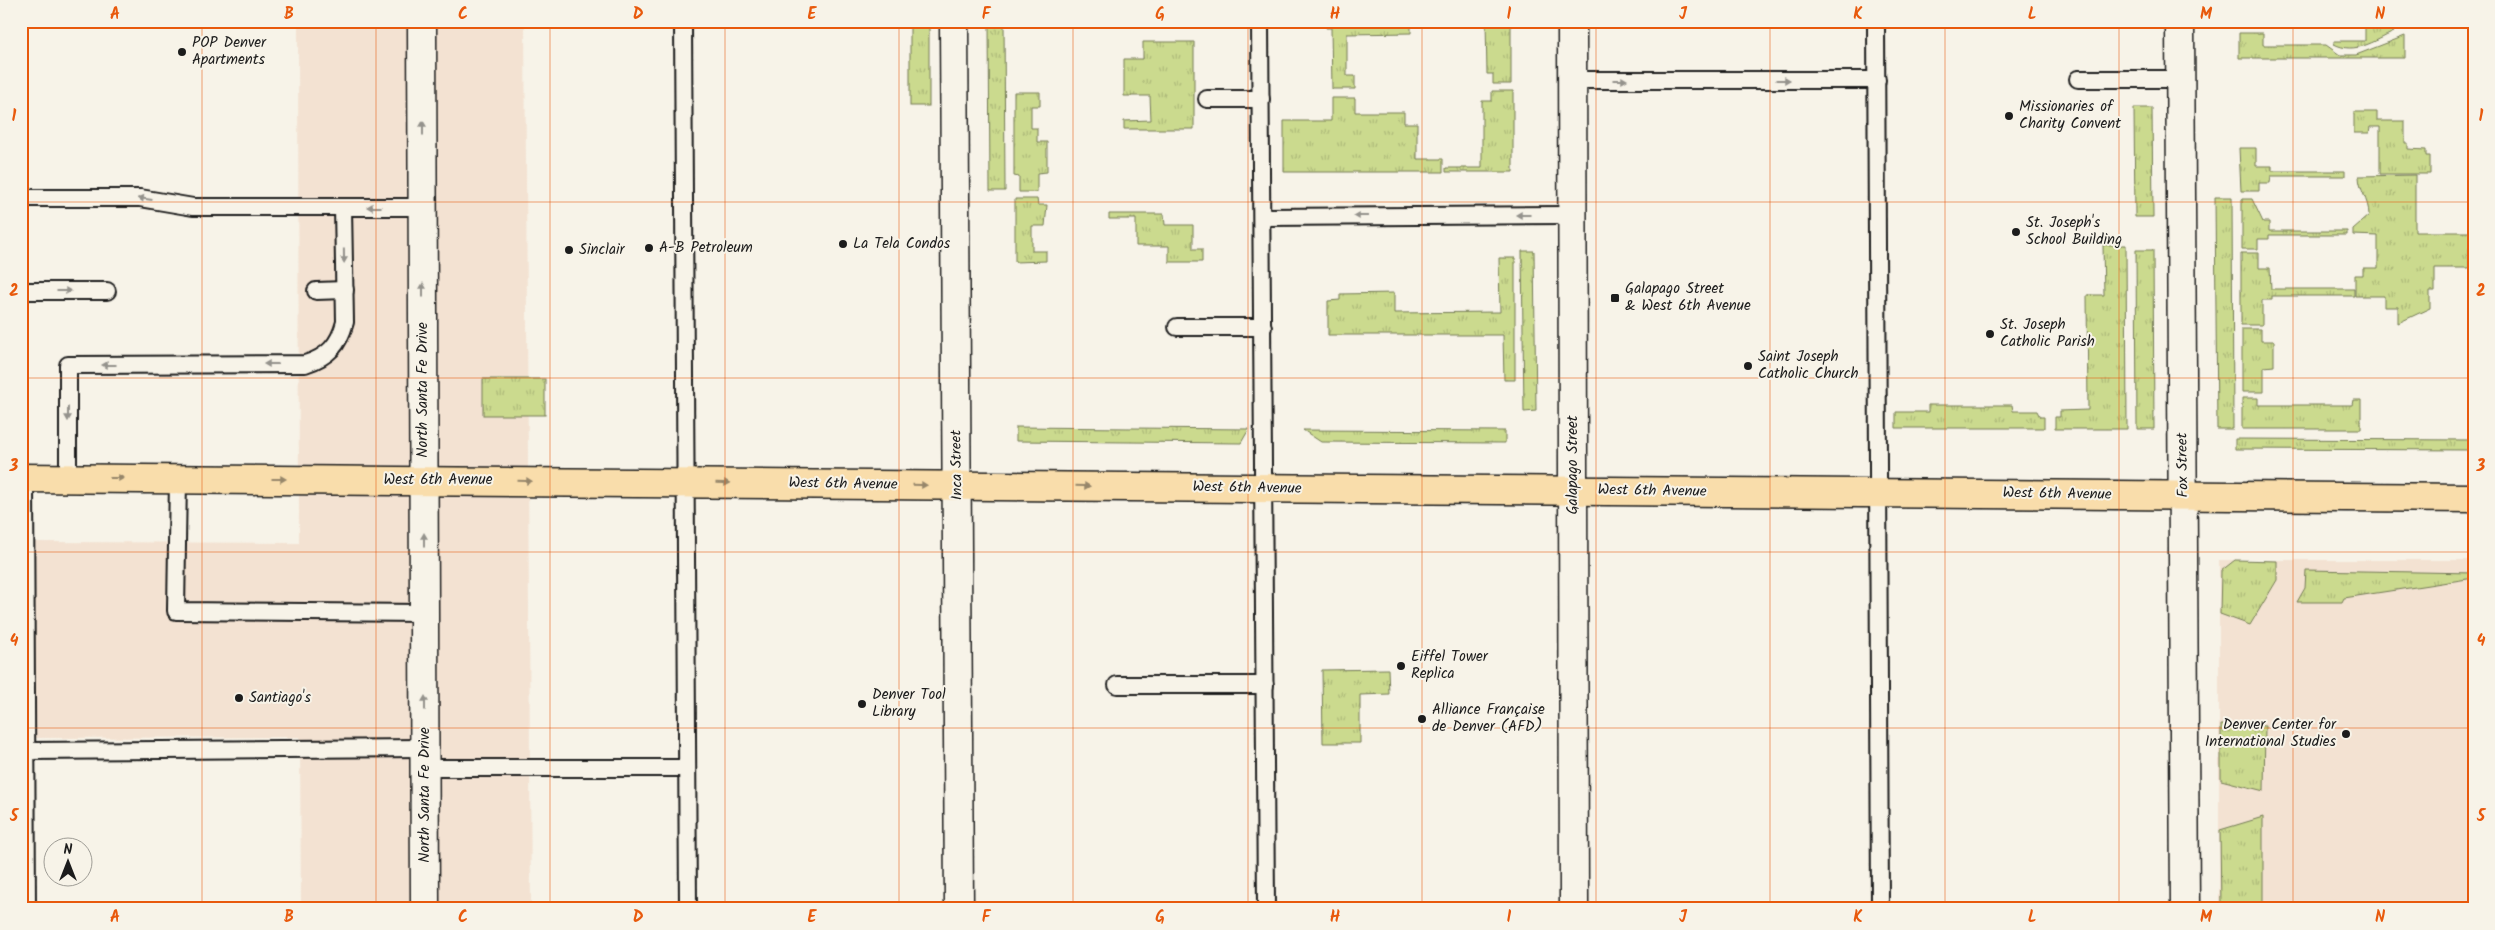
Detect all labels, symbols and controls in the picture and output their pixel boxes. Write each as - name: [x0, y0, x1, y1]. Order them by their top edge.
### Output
- text: A: [110, 2, 120, 27]
- text: B: [284, 2, 294, 27]
- text: C: [458, 2, 468, 27]
- text: D: [633, 2, 644, 27]
- text: E: [808, 2, 818, 27]
- text: F: [982, 2, 992, 27]
- text: G: [1155, 2, 1165, 27]
- text: H: [1330, 2, 1340, 27]
- text: I: [1507, 2, 1512, 27]
- text: J: [1679, 2, 1688, 27]
- text: K: [1853, 2, 1863, 27]
- text: L: [2028, 2, 2036, 27]
- text: M: [2200, 2, 2213, 27]
- text: N: [2375, 2, 2385, 27]
- place label: POP Denver Apartments: [192, 31, 267, 72]
- marker: POP Denver Apartments: [176, 46, 188, 58]
- one-way arrow: [1613, 76, 1629, 84]
- one-way arrow: [1775, 76, 1791, 84]
- place label: Missionaries of Charity Convent: [2019, 95, 2121, 136]
- text: 1: [12, 104, 17, 129]
- text: 1: [2479, 104, 2484, 129]
- marker: Missionaries of Charity Convent: [2003, 110, 2015, 122]
- one-way arrow: [419, 119, 427, 135]
- one-way arrow: [136, 195, 152, 203]
- one-way arrow: [366, 203, 382, 211]
- one-way arrow: [1515, 211, 1531, 219]
- place label: St. Joseph's School Building: [2026, 211, 2122, 252]
- one-way arrow: [1353, 212, 1369, 220]
- marker: St. Joseph's School Building: [2010, 226, 2022, 238]
- place label: La Tela Condos: [853, 232, 951, 256]
- place label: A-B Petroleum: [659, 236, 753, 260]
- place label: Sinclair: [579, 238, 625, 262]
- marker: La Tela Condos: [837, 238, 849, 250]
- marker: A-B Petroleum: [643, 242, 655, 254]
- marker: Sinclair: [563, 244, 575, 256]
- one-way arrow: [340, 248, 348, 264]
- place label: Galapago Street & West 6th Avenue: [1625, 277, 1751, 318]
- text: 2: [9, 279, 19, 304]
- text: 2: [2476, 279, 2486, 304]
- one-way arrow: [419, 282, 427, 298]
- one-way arrow: [56, 287, 72, 295]
- marker: Galapago Street & West 6th Avenue: [1609, 292, 1621, 304]
- place label: St. Joseph Catholic Parish: [2000, 313, 2095, 354]
- street label: North Santa Fe Drive: [411, 322, 435, 458]
- marker: St. Joseph Catholic Parish: [1984, 328, 1996, 340]
- place label: Saint Joseph Catholic Church: [1758, 345, 1859, 386]
- one-way arrow: [263, 360, 279, 368]
- marker: Saint Joseph Catholic Church: [1742, 360, 1754, 372]
- one-way arrow: [100, 361, 116, 369]
- one-way arrow: [64, 406, 72, 422]
- street label: Galapago Street: [1561, 415, 1585, 515]
- street label: Inca Street: [944, 429, 970, 500]
- street label: Fox Street: [2170, 432, 2196, 498]
- text: 3: [9, 454, 19, 479]
- text: 3: [2476, 454, 2486, 479]
- street label: West 6th Avenue: [383, 468, 493, 492]
- street label: West 6th Avenue: [788, 471, 898, 497]
- one-way arrow: [109, 474, 125, 482]
- one-way arrow: [271, 475, 287, 483]
- street label: West 6th Avenue: [1192, 475, 1302, 501]
- one-way arrow: [517, 477, 533, 485]
- street label: West 6th Avenue: [1597, 478, 1707, 504]
- one-way arrow: [715, 479, 731, 487]
- one-way arrow: [912, 481, 928, 489]
- street label: West 6th Avenue: [2002, 481, 2112, 507]
- one-way arrow: [1075, 482, 1091, 490]
- one-way arrow: [420, 532, 428, 548]
- text: 4: [10, 629, 19, 654]
- text: 4: [2477, 629, 2486, 654]
- place label: Eiffel Tower Replica: [1411, 645, 1489, 686]
- marker: Eiffel Tower Replica: [1395, 660, 1407, 672]
- place label: Denver Tool Library: [872, 683, 946, 724]
- place label: Santiago's: [249, 686, 312, 710]
- marker: Santiago's: [233, 692, 245, 704]
- one-way arrow: [421, 694, 429, 710]
- marker: Denver Tool Library: [856, 698, 868, 710]
- place label: Alliance Française de Denver (AFD): [1432, 698, 1545, 739]
- marker: Alliance Française de Denver (AFD): [1416, 713, 1428, 725]
- place label: Denver Center for International Studies: [2205, 713, 2337, 754]
- street label: North Santa Fe Drive: [413, 727, 437, 863]
- marker: Denver Center for International Studies: [2340, 728, 2352, 740]
- text: 5: [9, 804, 20, 829]
- text: 5: [2476, 804, 2487, 829]
- north arrow: [42, 838, 92, 888]
- text: N: [64, 839, 73, 861]
- text: A: [110, 905, 120, 930]
- text: B: [284, 905, 294, 930]
- text: C: [458, 905, 468, 930]
- text: D: [633, 905, 644, 930]
- text: E: [808, 905, 818, 930]
- text: F: [982, 905, 992, 930]
- text: G: [1155, 905, 1165, 930]
- text: H: [1330, 905, 1340, 930]
- text: I: [1507, 905, 1512, 930]
- text: J: [1679, 905, 1688, 930]
- text: K: [1853, 905, 1863, 930]
- text: L: [2028, 905, 2036, 930]
- text: M: [2200, 905, 2213, 930]
- text: N: [2375, 905, 2385, 930]

